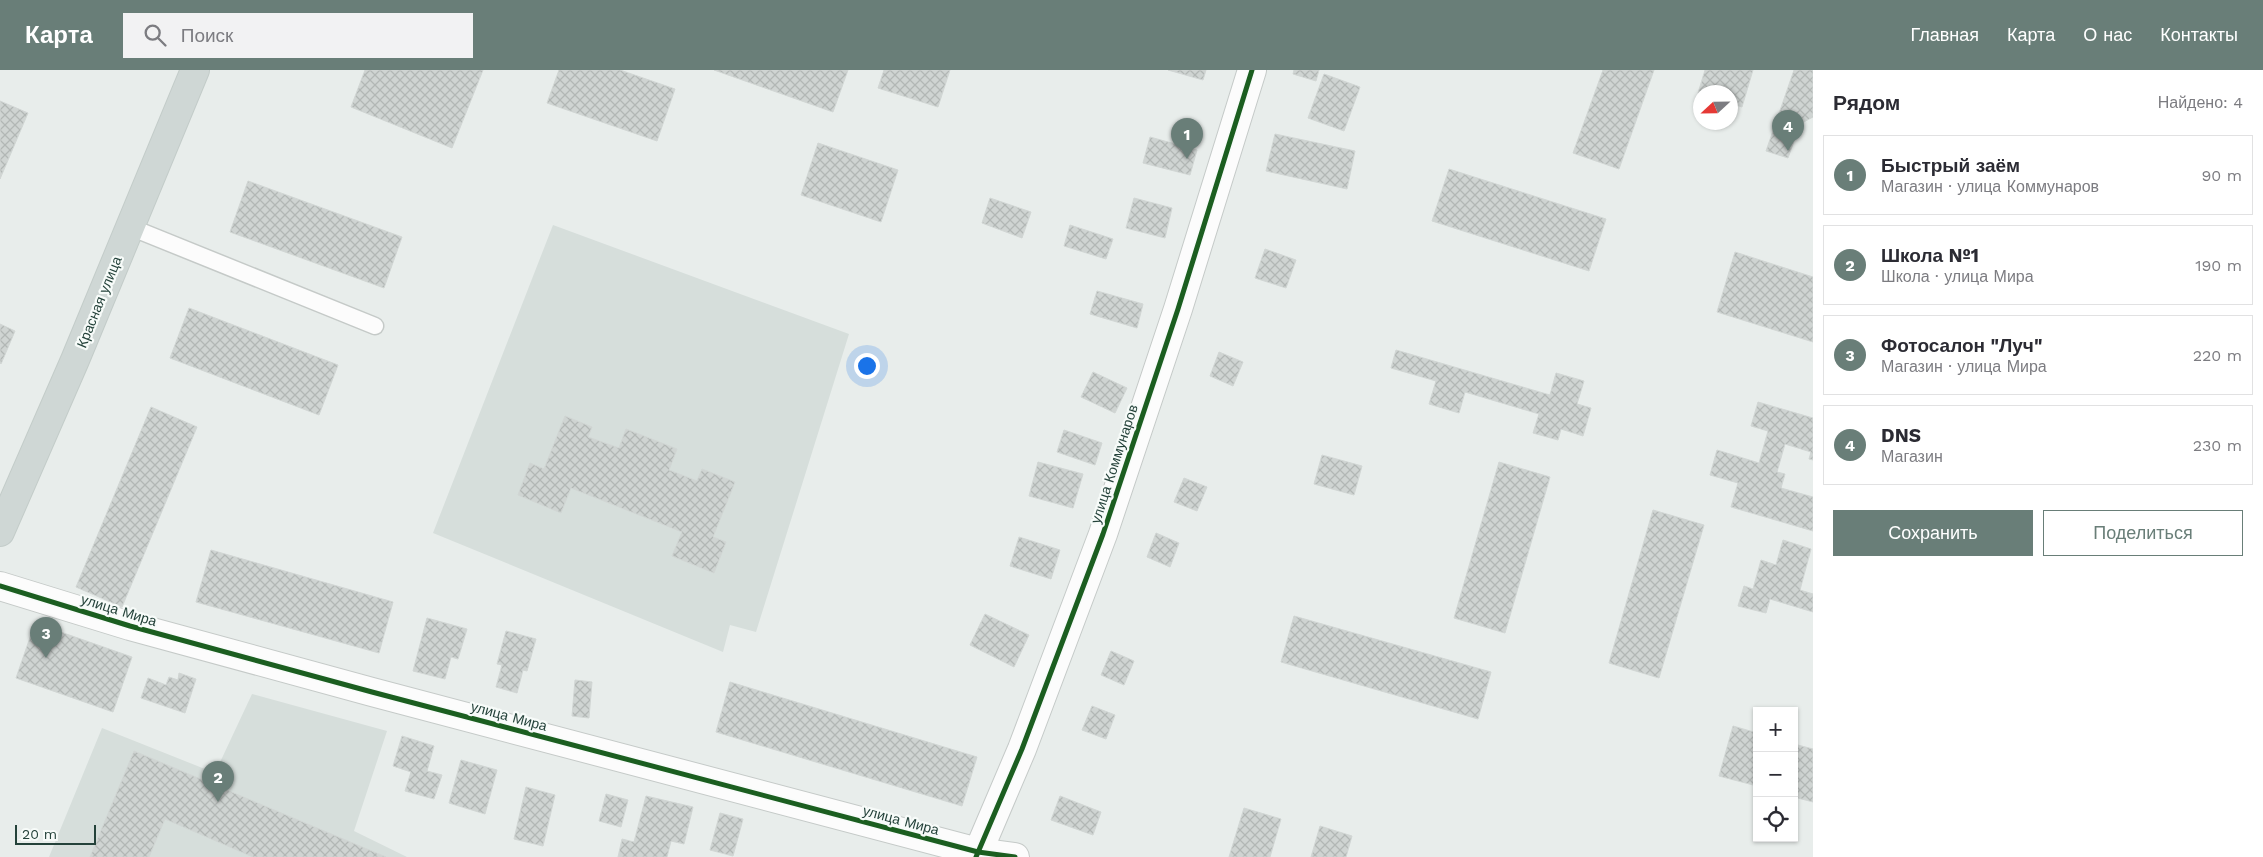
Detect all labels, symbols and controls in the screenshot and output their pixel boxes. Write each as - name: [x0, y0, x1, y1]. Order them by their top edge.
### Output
- search box: [123, 13, 473, 58]
- text: Карта: [25, 21, 93, 49]
- icon: search: [141, 21, 169, 49]
- text: Поиск: [181, 24, 233, 47]
- text: Главная: [1910, 24, 1979, 45]
- text: Карта: [2007, 24, 2055, 45]
- text: О нас: [2083, 24, 2132, 45]
- text: Контакты: [2160, 24, 2238, 45]
- north arrow: [1693, 85, 1738, 130]
- text: Рядом: [1833, 90, 1900, 115]
- text: Найдено: 4: [2158, 93, 2243, 112]
- pin: 4: [1772, 110, 1804, 151]
- pin: 1: [1171, 118, 1203, 159]
- text: Быстрый заём: [1881, 154, 2020, 177]
- text: 1: [1847, 166, 1853, 185]
- text: 90 m: [2201, 166, 2242, 185]
- text: Магазин · улица Коммунаров: [1881, 177, 2099, 196]
- text: Школа №1: [1881, 244, 1979, 267]
- street label: Красная улица: [73, 254, 125, 350]
- text: 2: [1845, 256, 1855, 275]
- text: 190 m: [2195, 256, 2242, 275]
- text: Школа · улица Мира: [1881, 267, 2034, 286]
- text: Фотосалон "Луч": [1881, 334, 2042, 357]
- text: 3: [1845, 346, 1855, 365]
- text: 220 m: [2193, 346, 2242, 365]
- your location: [854, 353, 880, 379]
- text: Магазин · улица Мира: [1881, 357, 2047, 376]
- street label: улица Коммунаров: [1087, 402, 1141, 526]
- text: DNS: [1881, 424, 1921, 447]
- text: 4: [1845, 436, 1855, 455]
- text: 230 m: [2193, 436, 2242, 455]
- text: Магазин: [1881, 447, 1943, 466]
- button: Сохранить: [1833, 510, 2033, 556]
- button: Поделиться: [2043, 510, 2243, 556]
- street label: улица Мира: [79, 591, 159, 629]
- pin: 3: [30, 617, 62, 658]
- street label: улица Мира: [469, 698, 549, 734]
- map controls: [1753, 707, 1798, 842]
- button: +: [1753, 707, 1798, 752]
- button: −: [1753, 752, 1798, 797]
- pin: 2: [202, 761, 234, 802]
- button: locate: [1753, 797, 1798, 842]
- street label: улица Мира: [861, 802, 941, 838]
- scale bar: [15, 822, 96, 845]
- text: 20 m: [22, 826, 57, 842]

